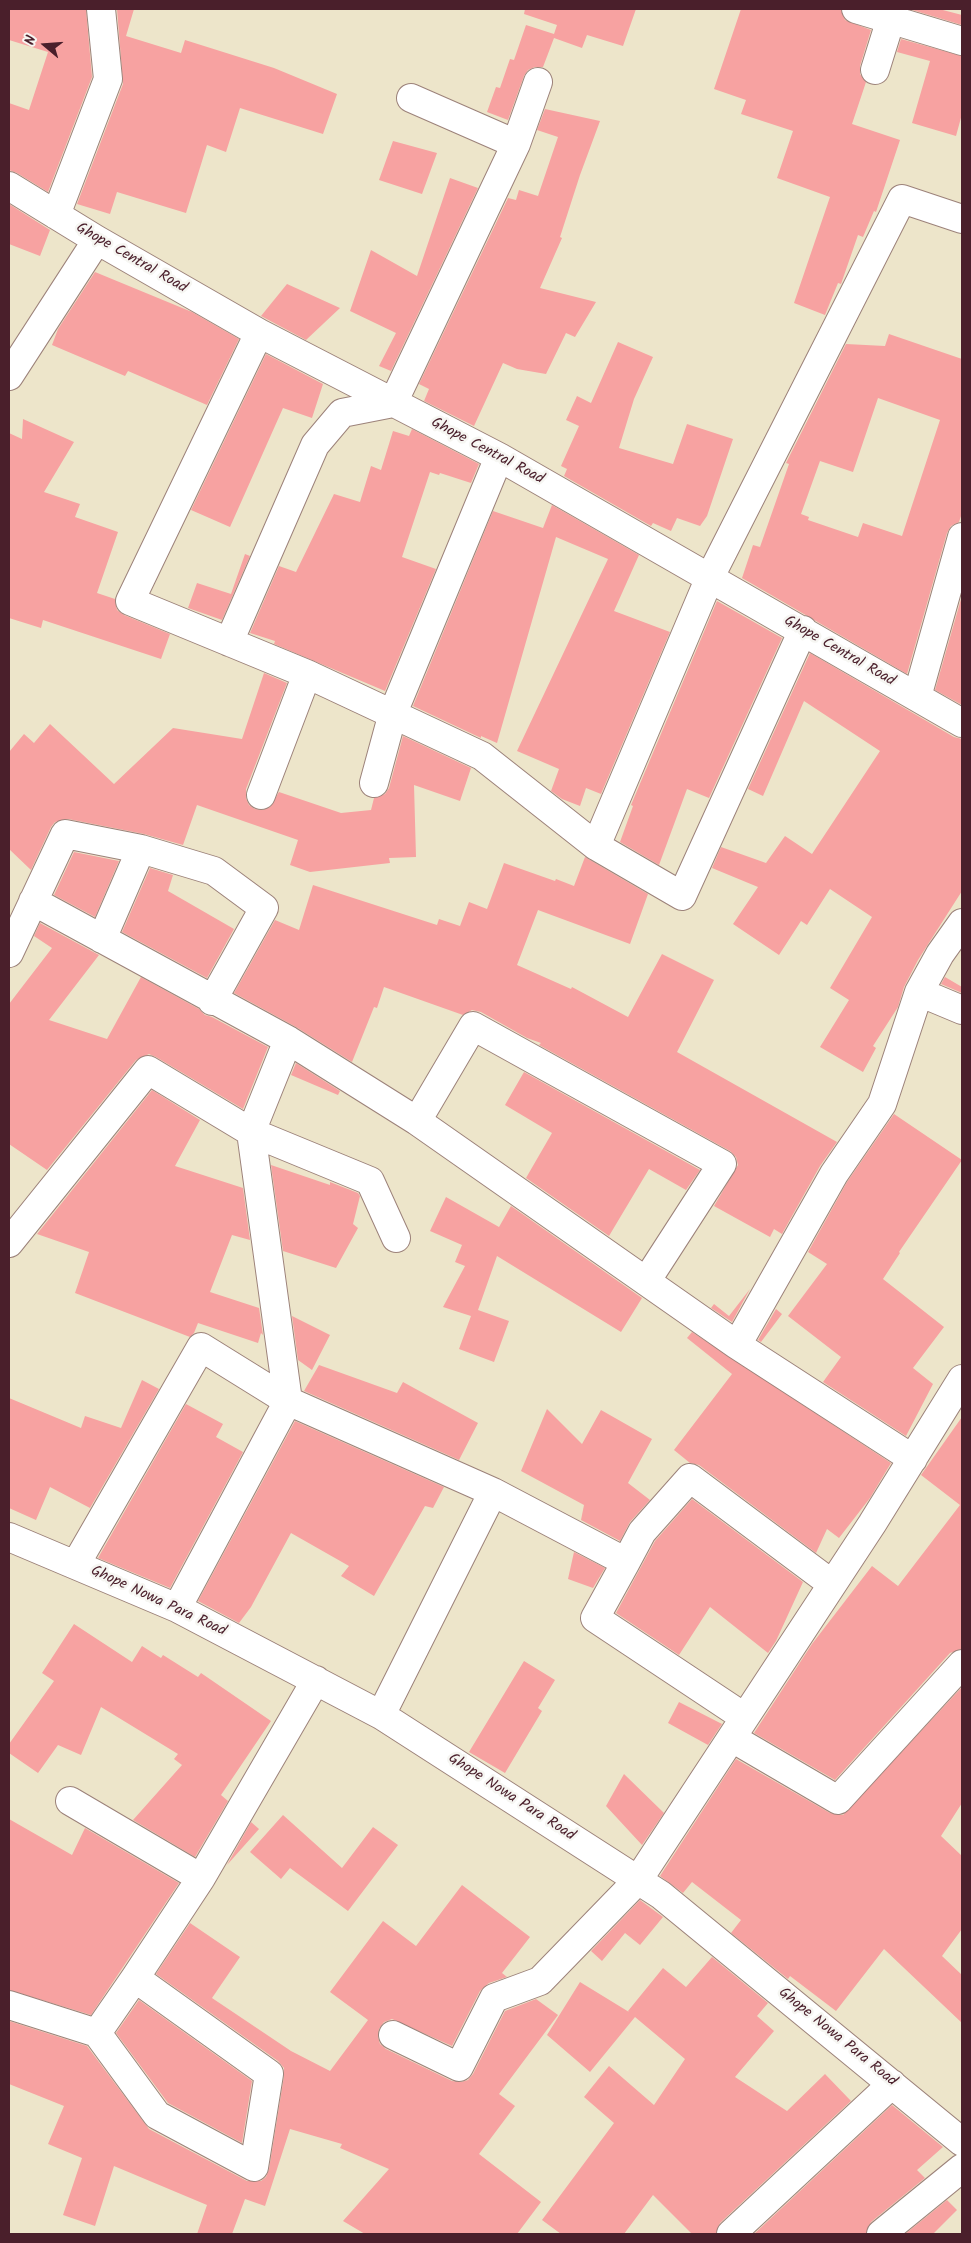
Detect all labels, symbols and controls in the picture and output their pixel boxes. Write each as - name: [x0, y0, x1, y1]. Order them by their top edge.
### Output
- north arrow: [20, 20, 70, 70]
- text: N: [19, 33, 43, 48]
- street label: Ghope Central Road: [72, 220, 190, 298]
- street label: Ghope Central Road: [427, 415, 547, 489]
- street label: Ghope Central Road: [780, 613, 898, 691]
- street label: Ghope Nowa Para Road: [87, 1563, 229, 1641]
- street label: Ghope Nowa Para Road: [444, 1750, 578, 1846]
- street label: Ghope Nowa Para Road: [774, 1985, 900, 2091]

